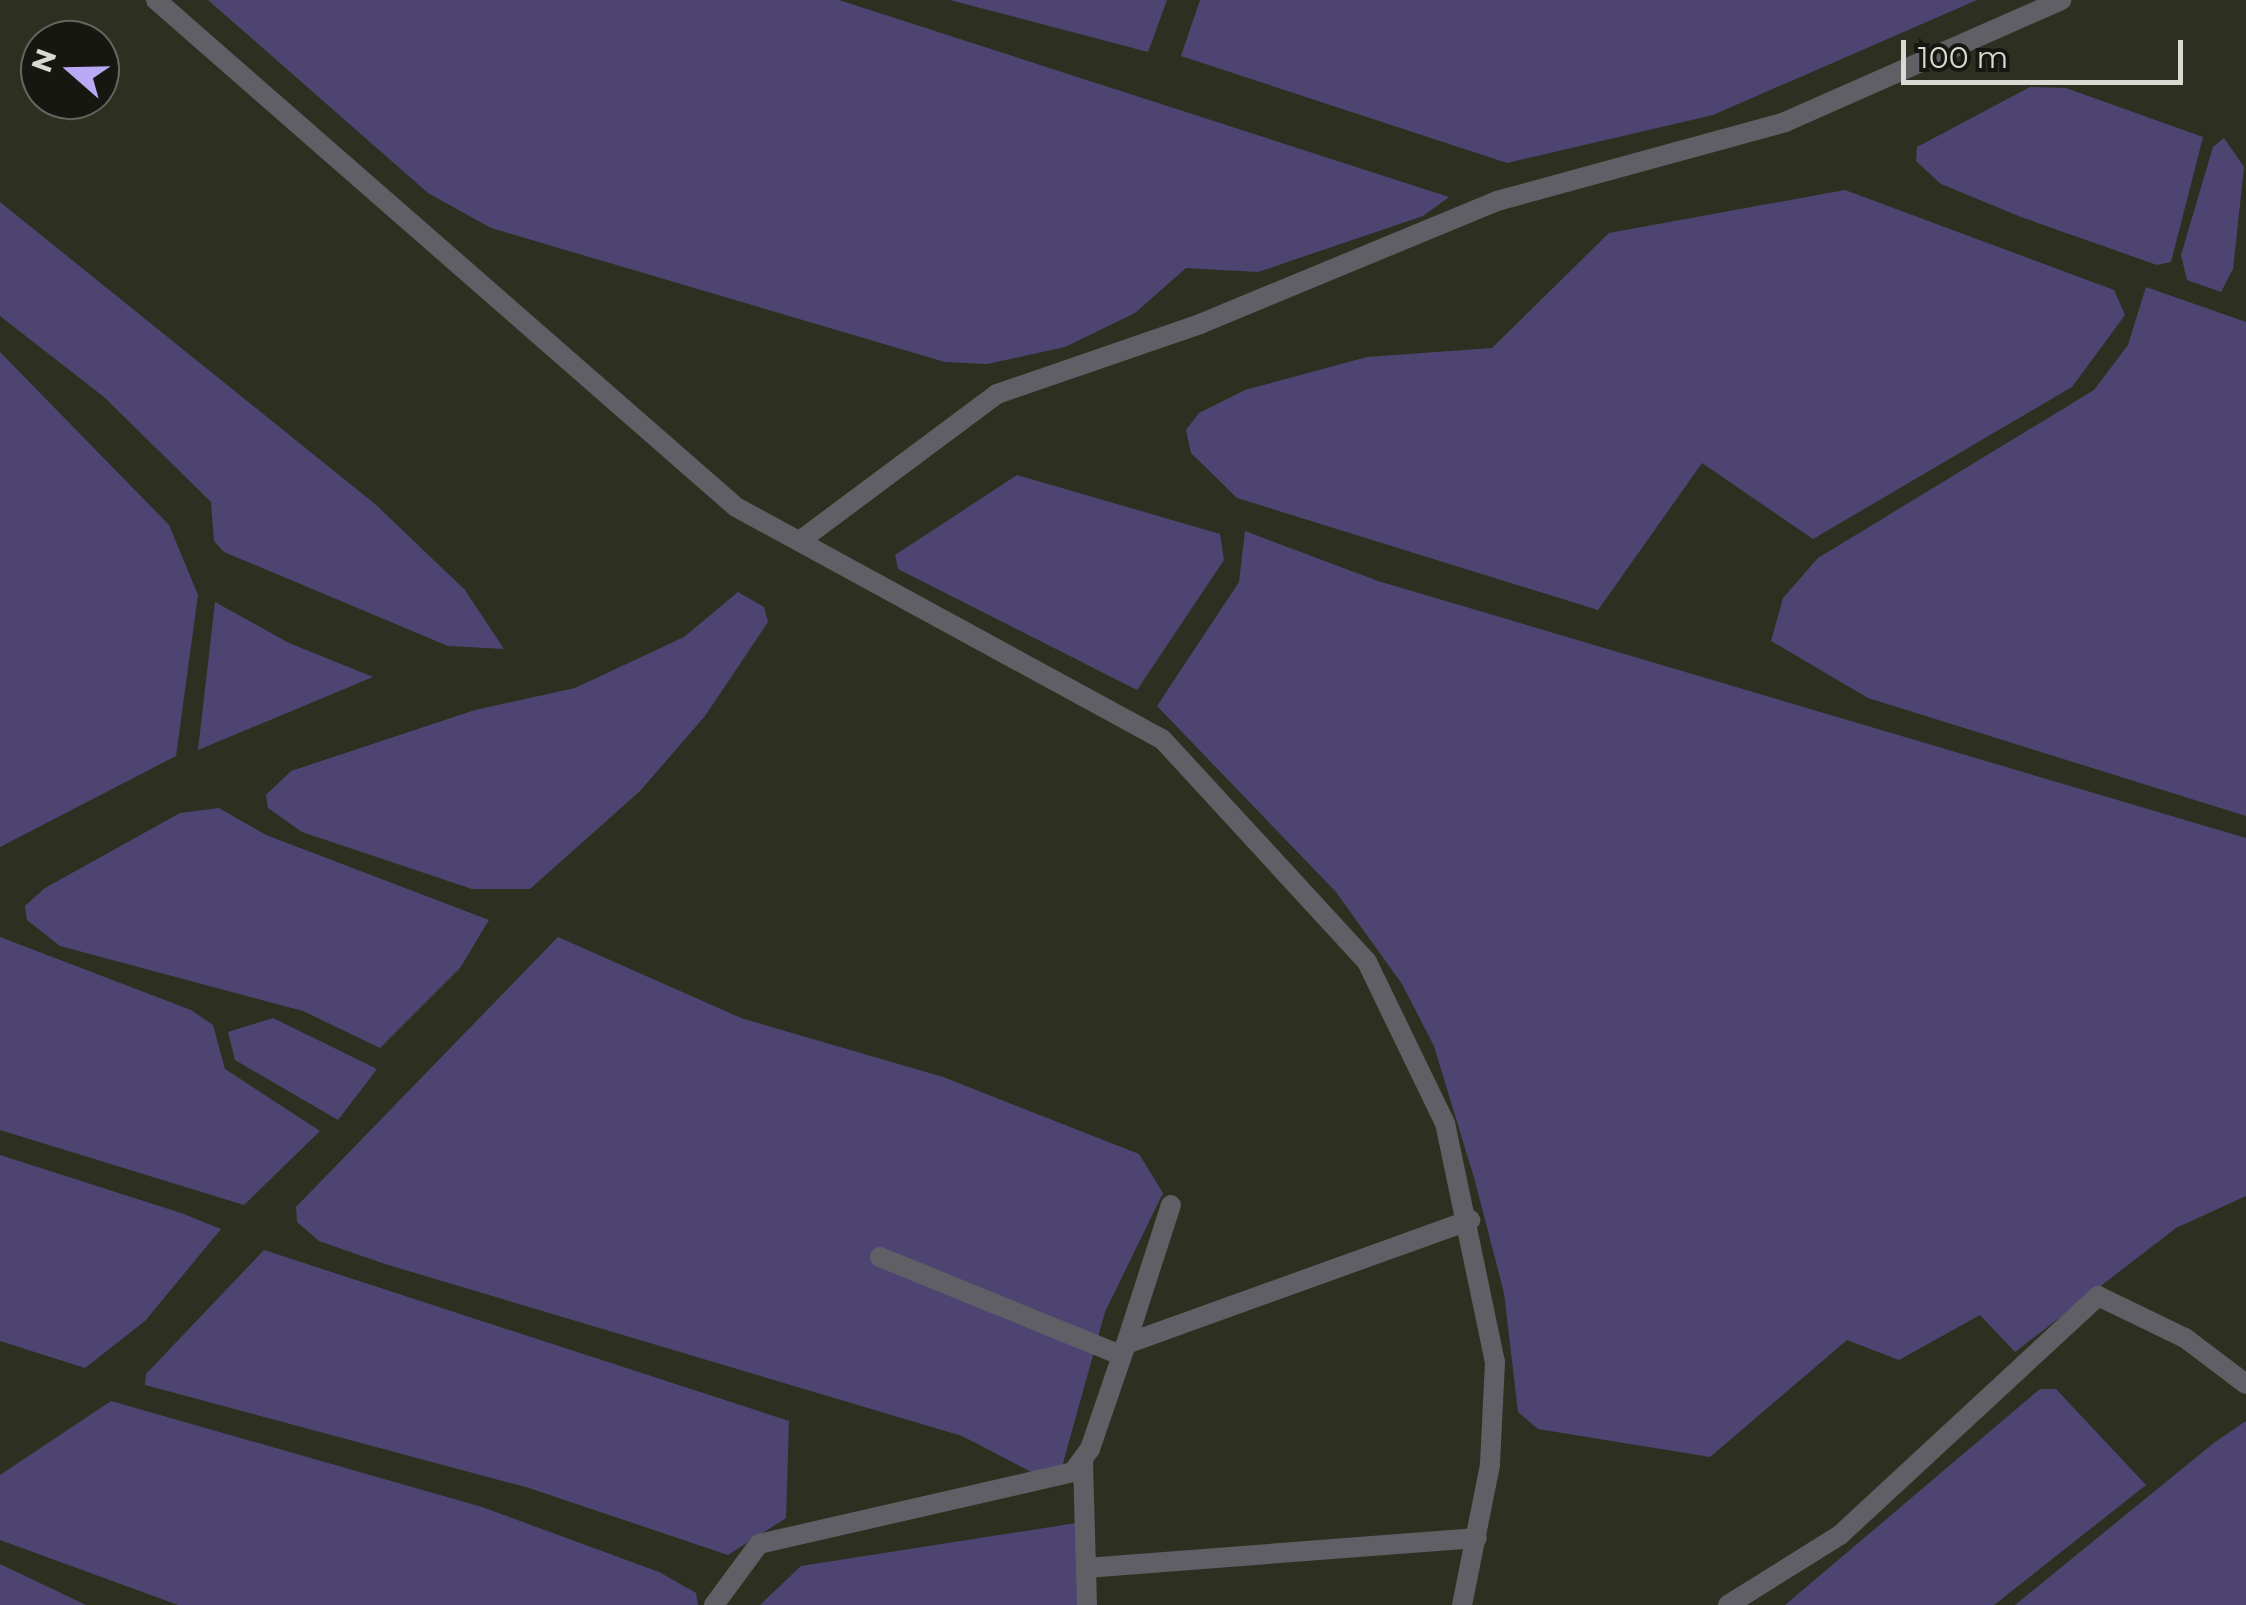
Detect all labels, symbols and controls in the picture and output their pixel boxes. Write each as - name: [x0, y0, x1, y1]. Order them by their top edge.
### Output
- north arrow: [20, 20, 120, 120]
- scale bar: [1906, 20, 2188, 82]
- text: 100 m: [1918, 39, 2008, 76]
- text: N: [24, 44, 64, 77]

